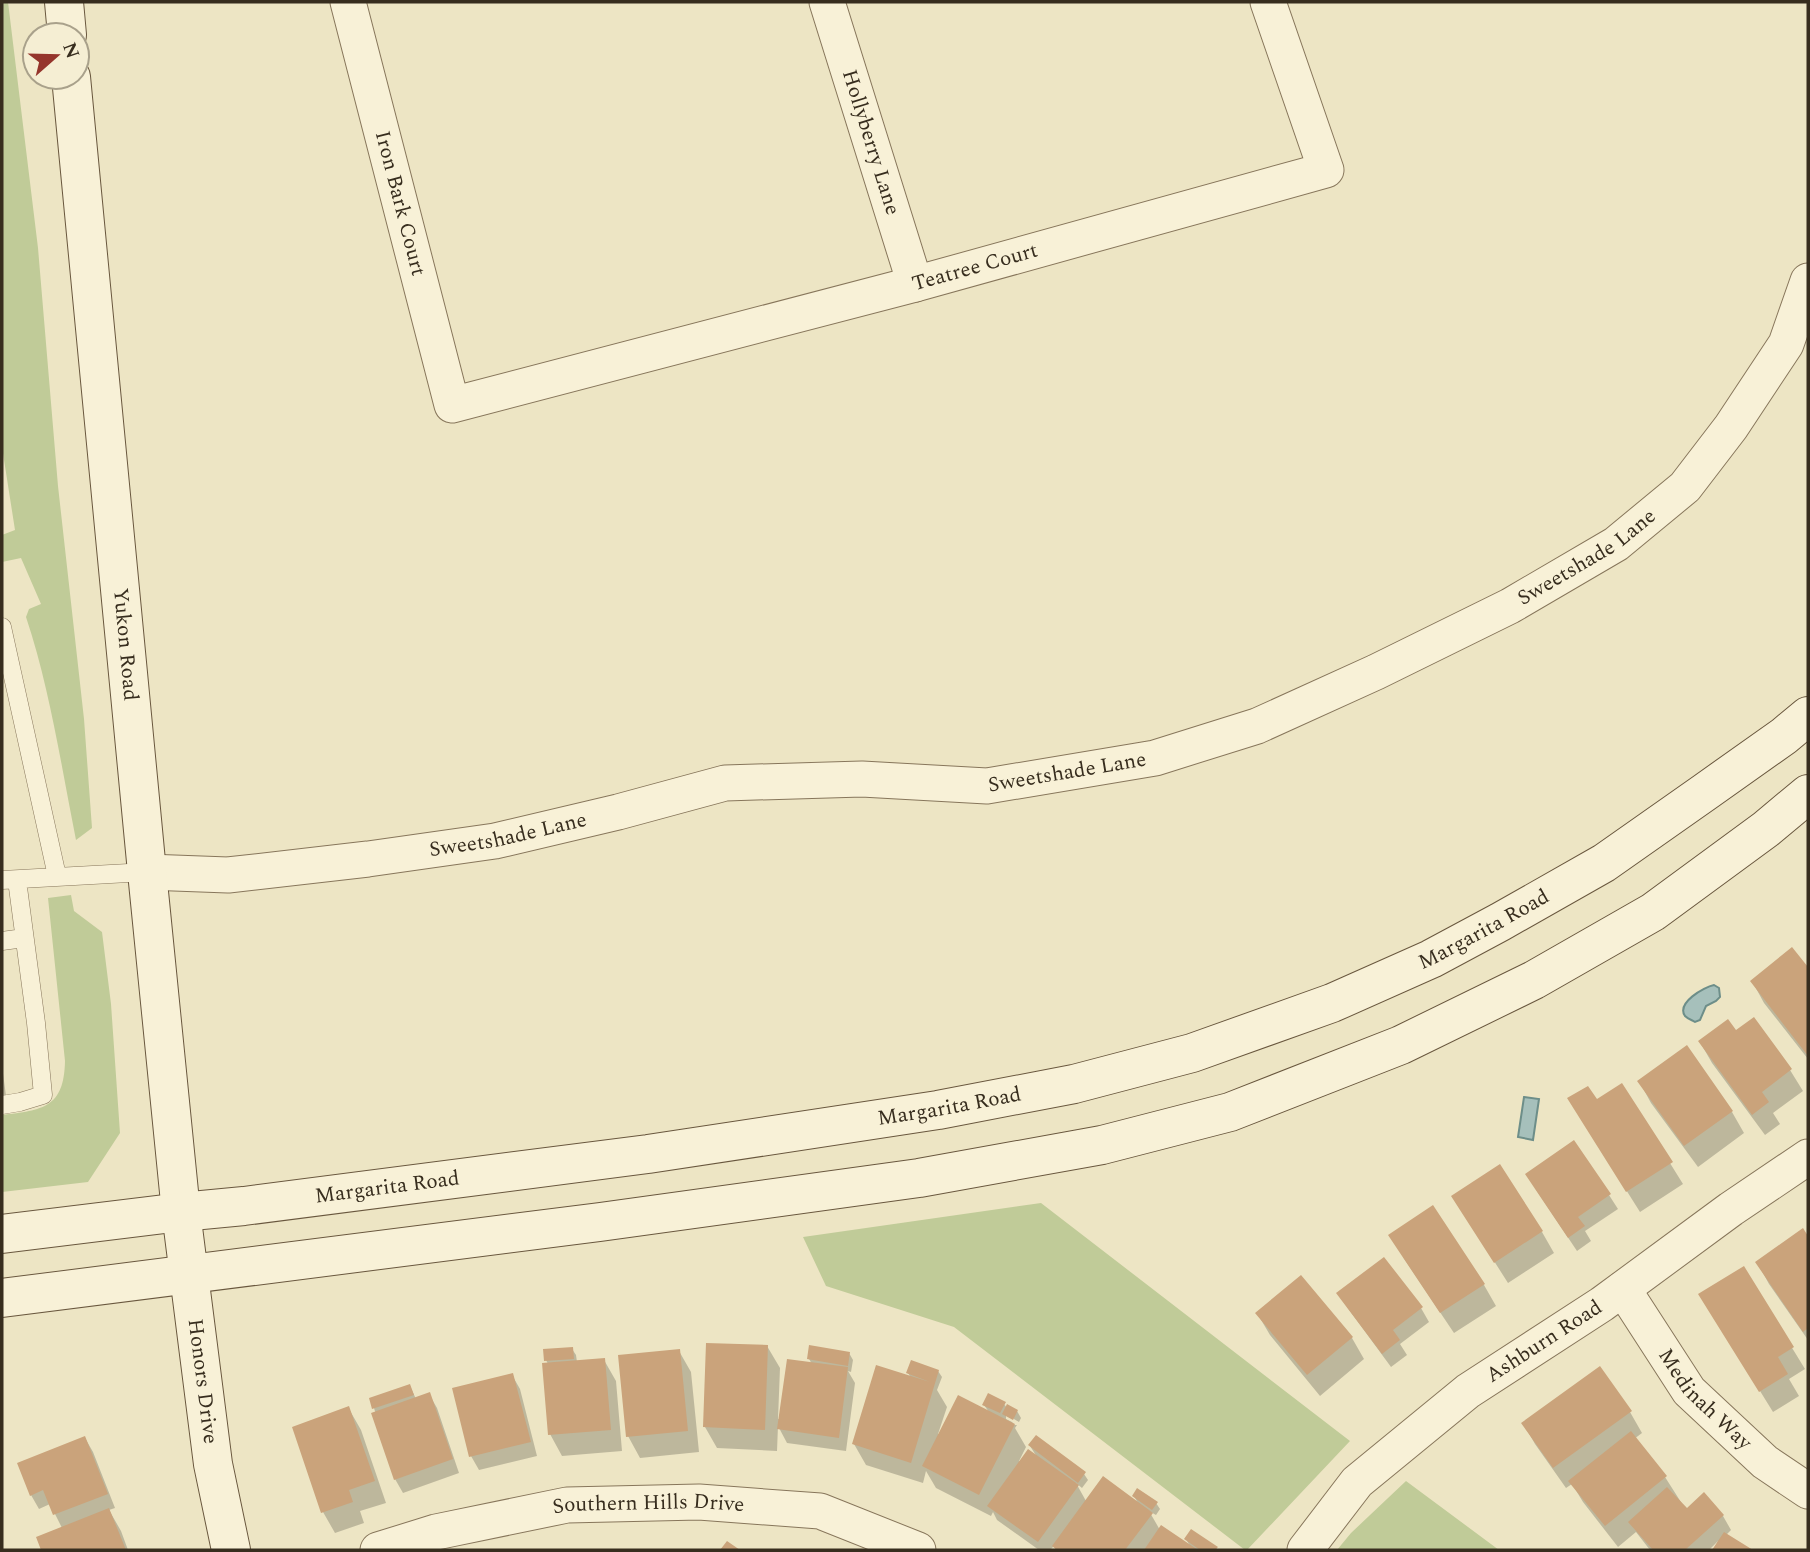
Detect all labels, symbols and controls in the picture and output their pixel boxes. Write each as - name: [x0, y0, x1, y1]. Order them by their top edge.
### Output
- north arrow: [21, 21, 91, 91]
- text: N: [54, 38, 87, 63]
- street label: Hollyberry Lane: [833, 66, 909, 219]
- street label: Iron Bark Court: [366, 127, 434, 280]
- street label: Teatree Court: [908, 235, 1042, 300]
- street label: Sweetshade Lane: [1512, 501, 1663, 614]
- street label: Yukon Road: [104, 586, 147, 702]
- street label: Sweetshade Lane: [986, 744, 1149, 802]
- street label: Sweetshade Lane: [427, 804, 590, 866]
- street label: Margarita Road: [1413, 881, 1556, 979]
- street label: Margarita Road: [875, 1078, 1024, 1135]
- street label: Margarita Road: [313, 1162, 461, 1213]
- street label: Ashburn Road: [1480, 1292, 1609, 1391]
- street label: Honors Drive: [179, 1317, 226, 1446]
- street label: Medinah Way: [1650, 1342, 1760, 1459]
- street label: Southern Hills Drive: [550, 1486, 746, 1524]

